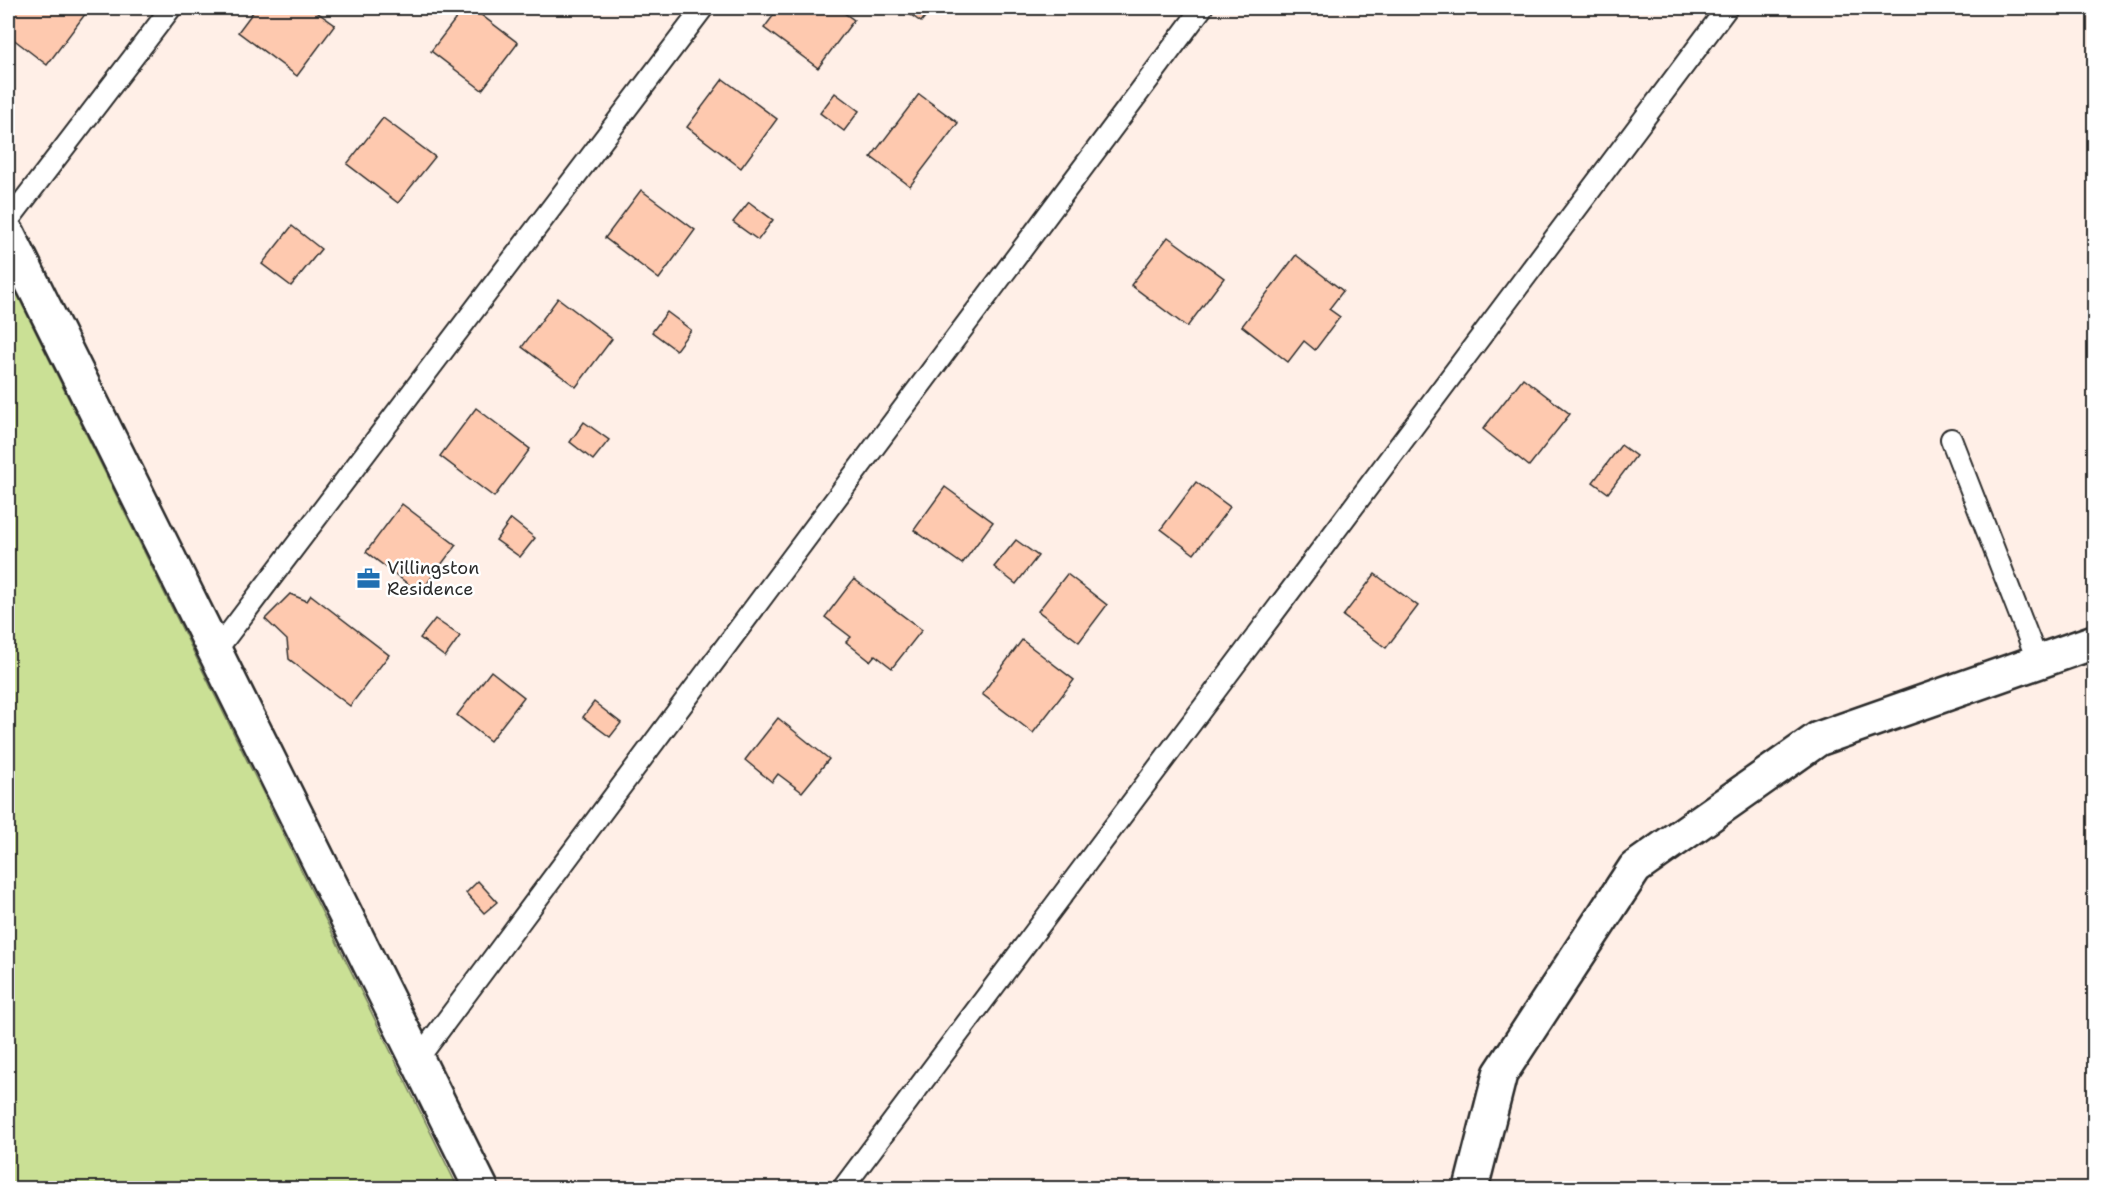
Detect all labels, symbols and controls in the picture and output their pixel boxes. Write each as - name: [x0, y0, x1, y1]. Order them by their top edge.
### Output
- place label: Villingston Residence: [387, 556, 479, 601]
- office icon: Villingston Residence: [356, 565, 382, 591]

